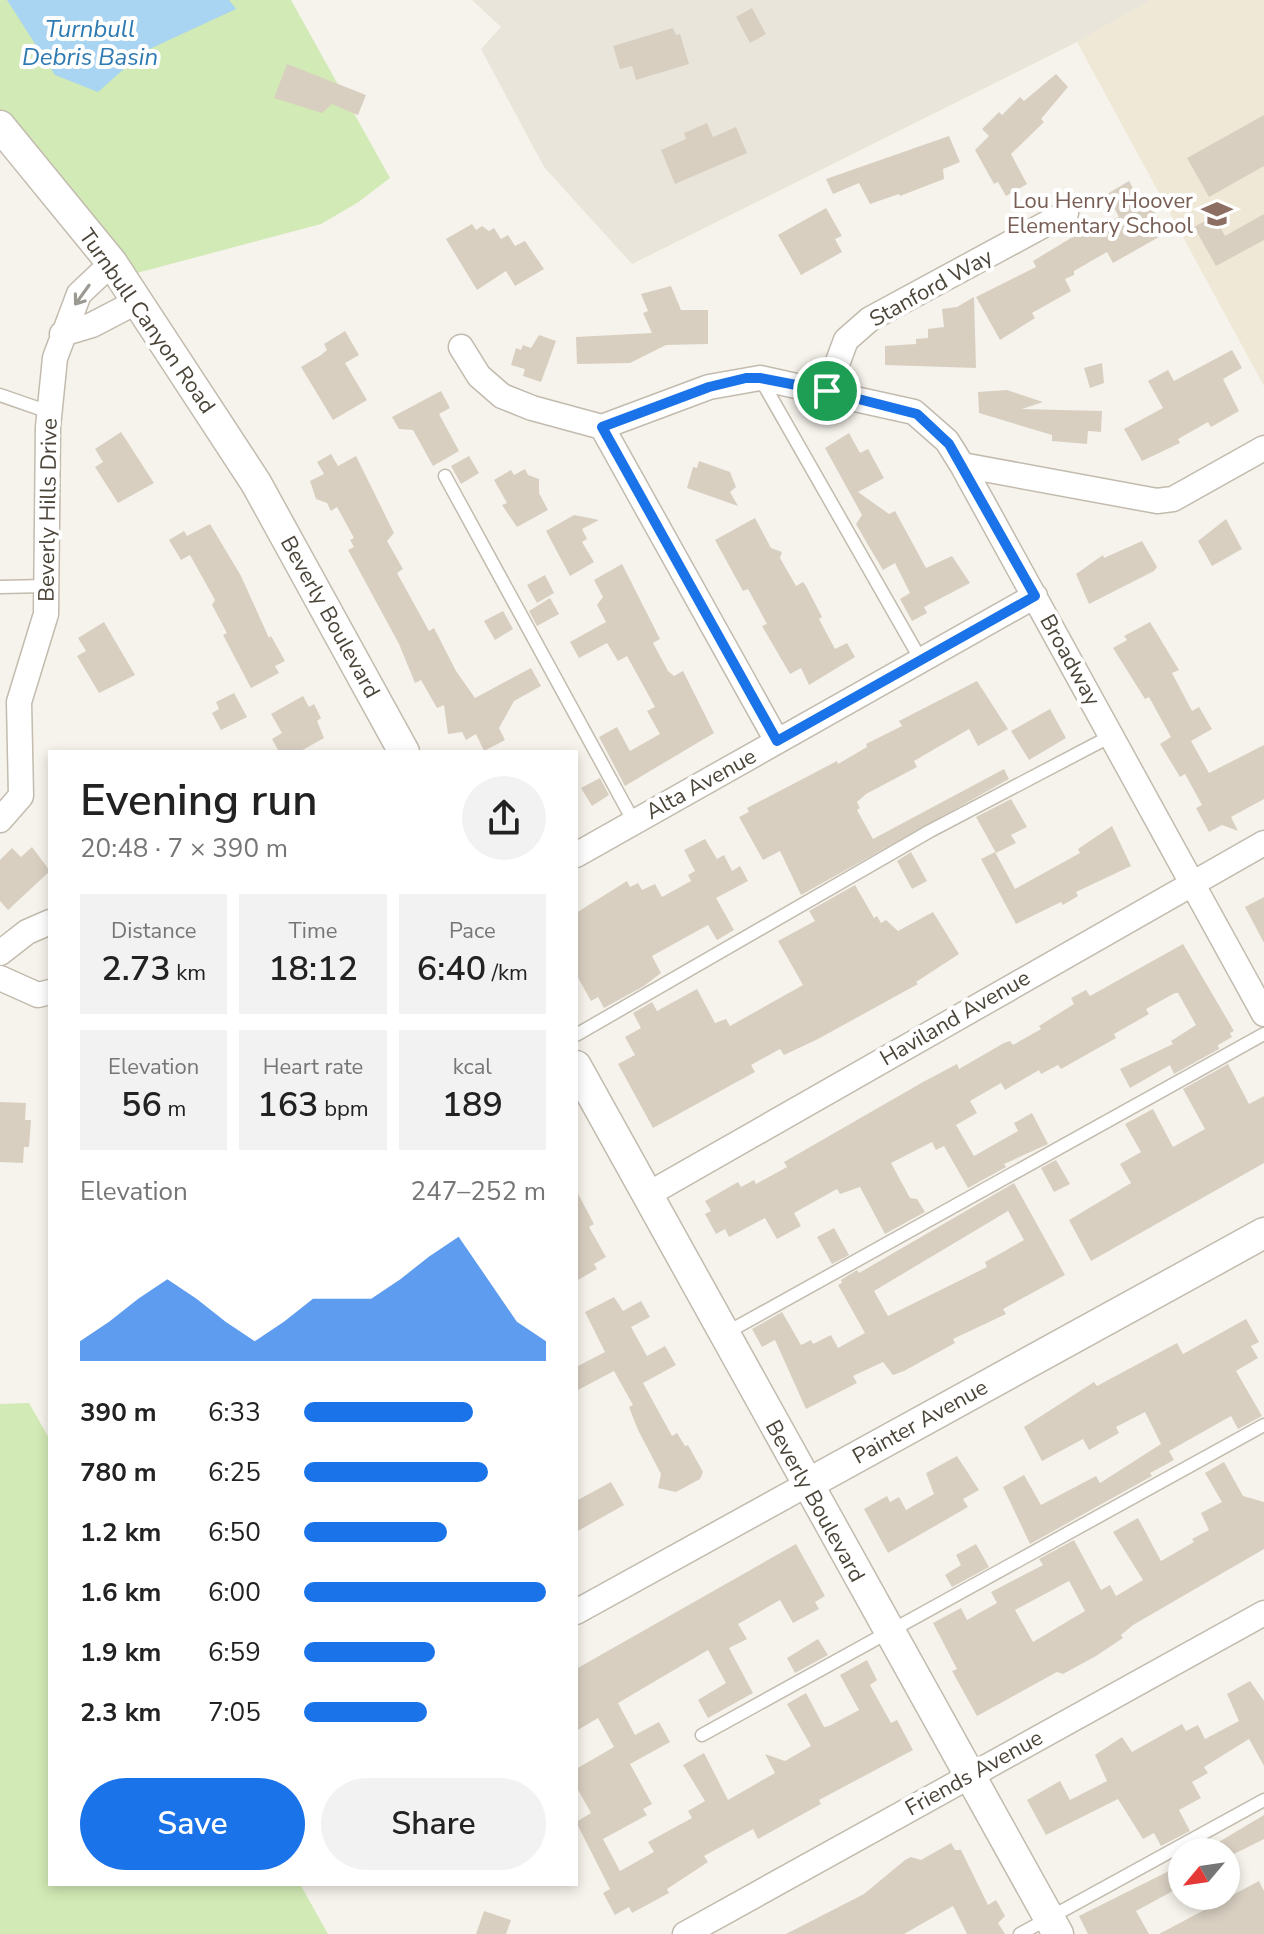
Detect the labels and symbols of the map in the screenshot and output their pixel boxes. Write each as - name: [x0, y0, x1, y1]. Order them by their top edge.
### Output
- water label: Turnbull Debris Basin: [22, 13, 158, 73]
- place label: Lou Henry Hoover Elementary School: [1007, 186, 1193, 241]
- school or university icon: Lou Henry Hoover Elementary School: [1200, 197, 1234, 231]
- street label: Turnbull Canyon Road: [72, 223, 222, 419]
- street label: Stanford Way: [864, 241, 999, 334]
- one-way arrow: [74, 284, 91, 305]
- pin: [793, 357, 861, 425]
- street label: Beverly Hills Drive: [31, 418, 65, 602]
- street label: Beverly Boulevard: [273, 531, 387, 703]
- street label: Broadway: [1033, 609, 1108, 712]
- street label: Alta Avenue: [640, 741, 762, 827]
- street label: Haviland Avenue: [874, 963, 1036, 1073]
- street label: Painter Avenue: [847, 1372, 993, 1472]
- street label: Beverly Boulevard: [758, 1415, 872, 1587]
- street label: Friends Avenue: [900, 1723, 1048, 1823]
- north arrow: [1168, 1838, 1240, 1910]

